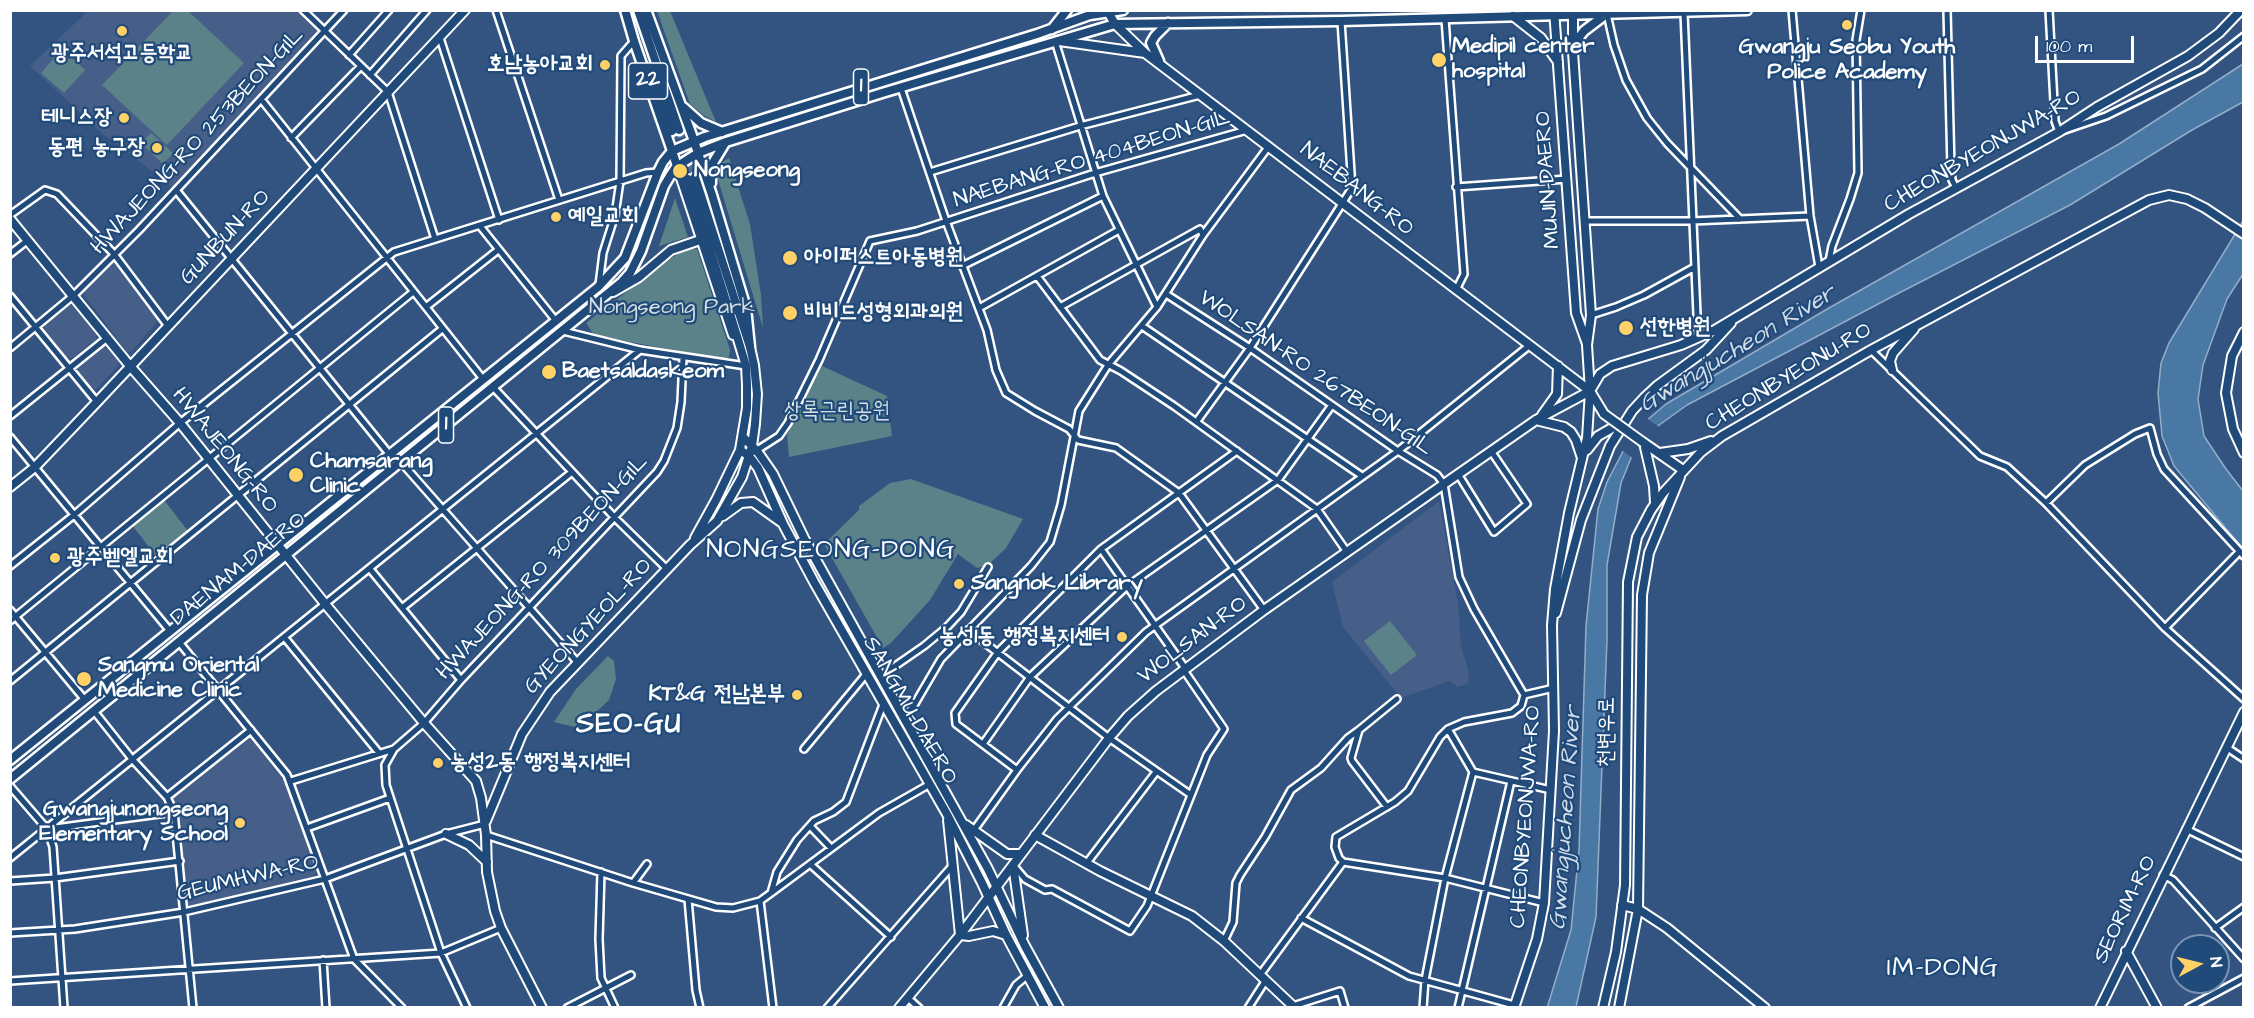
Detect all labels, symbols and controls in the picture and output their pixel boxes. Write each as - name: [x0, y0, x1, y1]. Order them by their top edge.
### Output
- marker: Gwangju Seobu Youth Police Academy: [1840, 18, 1854, 32]
- street label: HWAJEONG-RO 253BEON-GIL: [86, 23, 310, 261]
- marker: 광주서석고등학교: [115, 24, 129, 38]
- scale bar: [2038, 24, 2137, 62]
- place label: Medipil center hospital: [1452, 34, 1594, 86]
- text: 100 m: [2046, 34, 2092, 59]
- place label: Gwangju Seobu Youth Police Academy: [1739, 35, 1955, 86]
- place label: 광주서석고등학교: [51, 41, 193, 67]
- marker: Medipil center hospital: [1430, 51, 1448, 69]
- place label: 호남농아교회: [487, 52, 593, 78]
- marker: 호남농아교회: [598, 58, 612, 72]
- road number: 22: [628, 63, 668, 99]
- road number: 1: [854, 69, 868, 105]
- street label: CHEONBYEONJWA-RO: [1880, 85, 2086, 219]
- place label: 테니스장: [41, 105, 112, 131]
- street label: NAEBANG-RO 404BEON-GIL: [951, 105, 1233, 215]
- street label: MUJIN-DAERO: [1531, 110, 1567, 250]
- marker: 테니스장: [117, 111, 131, 125]
- place label: 동편 농구장: [48, 135, 145, 161]
- street label: NAEBANG-RO: [1294, 137, 1418, 243]
- marker: 동편 농구장: [150, 141, 164, 155]
- place label: Nongseong: [694, 158, 800, 184]
- marker: Nongseong: [671, 162, 689, 180]
- street label: GUNBUN-RO: [175, 185, 277, 291]
- place label: 예일교회: [568, 204, 639, 230]
- marker: 예일교회: [549, 210, 563, 224]
- place label: 아이퍼스트아동병원: [804, 245, 963, 271]
- marker: 아이퍼스트아동병원: [781, 249, 799, 267]
- water label: Gwangjucheon River: [1635, 280, 1841, 420]
- street label: WOLSAN-RO 267BEON-GIL: [1193, 286, 1437, 462]
- park label: Nongseong Park: [589, 295, 755, 321]
- place label: 비비드성형외과의원: [804, 300, 963, 326]
- marker: 비비드성형외과의원: [781, 304, 799, 322]
- place label: 선한병원: [1640, 315, 1711, 341]
- street label: CHEONBYEONU-RO: [1701, 318, 1877, 438]
- marker: 선한병원: [1617, 319, 1635, 337]
- place label: Baetsaldaskeom: [562, 359, 724, 385]
- marker: Baetsaldaskeom: [540, 363, 558, 381]
- street label: HWAJEONG-RO: [165, 383, 283, 519]
- park label: 상록근린공원: [784, 399, 890, 425]
- road number: 1: [438, 407, 454, 443]
- place label: Chamsarang Clinic: [310, 449, 433, 500]
- street label: HWAJEONG-RO 309BEON-GIL: [432, 450, 654, 686]
- marker: Chamsarang Clinic: [287, 466, 305, 484]
- street label: DAENAM-DAERO: [166, 507, 312, 633]
- district label: NONGSEONG-DONG: [706, 536, 956, 568]
- place label: 광주벧엘교회: [67, 545, 173, 571]
- marker: 광주벧엘교회: [48, 551, 62, 565]
- street label: GYEONGYEOL-RO: [519, 554, 659, 700]
- place label: Sangnok Library: [971, 571, 1143, 597]
- marker: Sangnok Library: [952, 577, 966, 591]
- street label: WOLSAN-RO: [1133, 591, 1253, 691]
- place label: 농성1동 행정복지센터: [939, 624, 1110, 650]
- marker: 농성1동 행정복지센터: [1115, 630, 1129, 644]
- street label: SANGMU-DAERO: [856, 632, 962, 790]
- place label: Sangmu Oriental Medicine Clinic: [98, 653, 259, 704]
- marker: Sangmu Oriental Medicine Clinic: [75, 670, 93, 688]
- place label: KT&G 전남본부: [648, 682, 785, 708]
- marker: KT&G 전남본부: [790, 688, 804, 702]
- street label: 천변우로: [1594, 696, 1622, 768]
- street label: CHEONBYEONJWA-RO: [1506, 705, 1548, 929]
- water label: Gwangjucheon River: [1545, 705, 1589, 931]
- district label: SEO-GU: [576, 709, 682, 743]
- place label: 농성2동 행정복지센터: [450, 750, 631, 776]
- marker: 농성2동 행정복지센터: [431, 756, 445, 770]
- place label: Gwangjunongseong Elementary School: [39, 797, 228, 848]
- marker: Gwangjunongseong Elementary School: [233, 816, 247, 830]
- street label: GEUMHWA-RO: [175, 850, 321, 908]
- street label: SEORIM-RO: [2089, 852, 2163, 968]
- north arrow: [2170, 934, 2230, 994]
- district label: IM-DONG: [1887, 954, 1999, 986]
- text: N: [2204, 956, 2227, 968]

